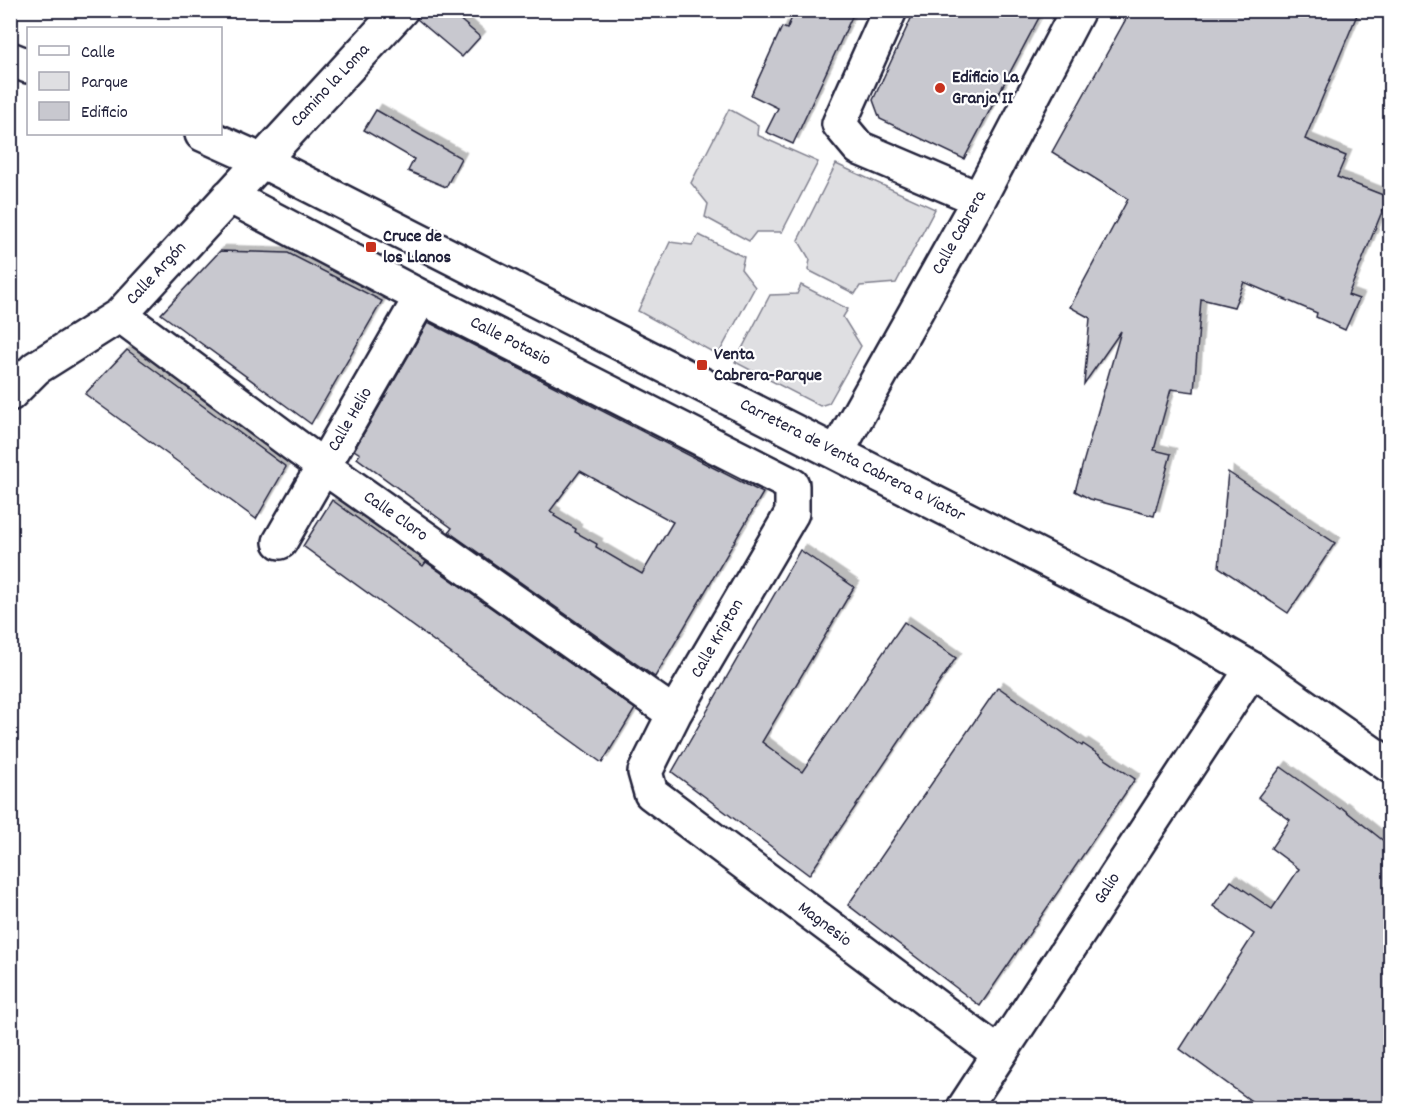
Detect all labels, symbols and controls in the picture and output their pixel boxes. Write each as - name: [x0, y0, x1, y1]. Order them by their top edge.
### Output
- legend: [27, 27, 222, 135]
- street label: Camino la Loma: [286, 38, 377, 133]
- text: Calle: [81, 41, 115, 66]
- place label: Edificio La Granja II: [952, 66, 1019, 112]
- text: Parque: [81, 71, 128, 96]
- marker: Edificio La Granja II: [933, 81, 947, 95]
- text: Edificio: [81, 101, 128, 126]
- street label: Calle Cabrera: [927, 186, 994, 280]
- place label: Cruce de los Llanos: [383, 225, 451, 271]
- street label: Calle Argón: [121, 237, 193, 311]
- marker: Cruce de los Llanos: [364, 240, 378, 254]
- street label: Calle Potasio: [465, 311, 555, 373]
- place label: Venta Cabrera-Parque: [714, 343, 822, 389]
- marker: Venta Cabrera-Parque: [695, 358, 709, 372]
- street label: Calle Helio: [323, 383, 379, 457]
- street label: Carretera de Venta Cabrera a Viator: [735, 393, 969, 529]
- street label: Calle Cloro: [358, 486, 432, 548]
- street label: Calle Kripton: [685, 595, 751, 683]
- street label: Galio: [1088, 868, 1128, 910]
- street label: Magnesio: [792, 896, 856, 954]

